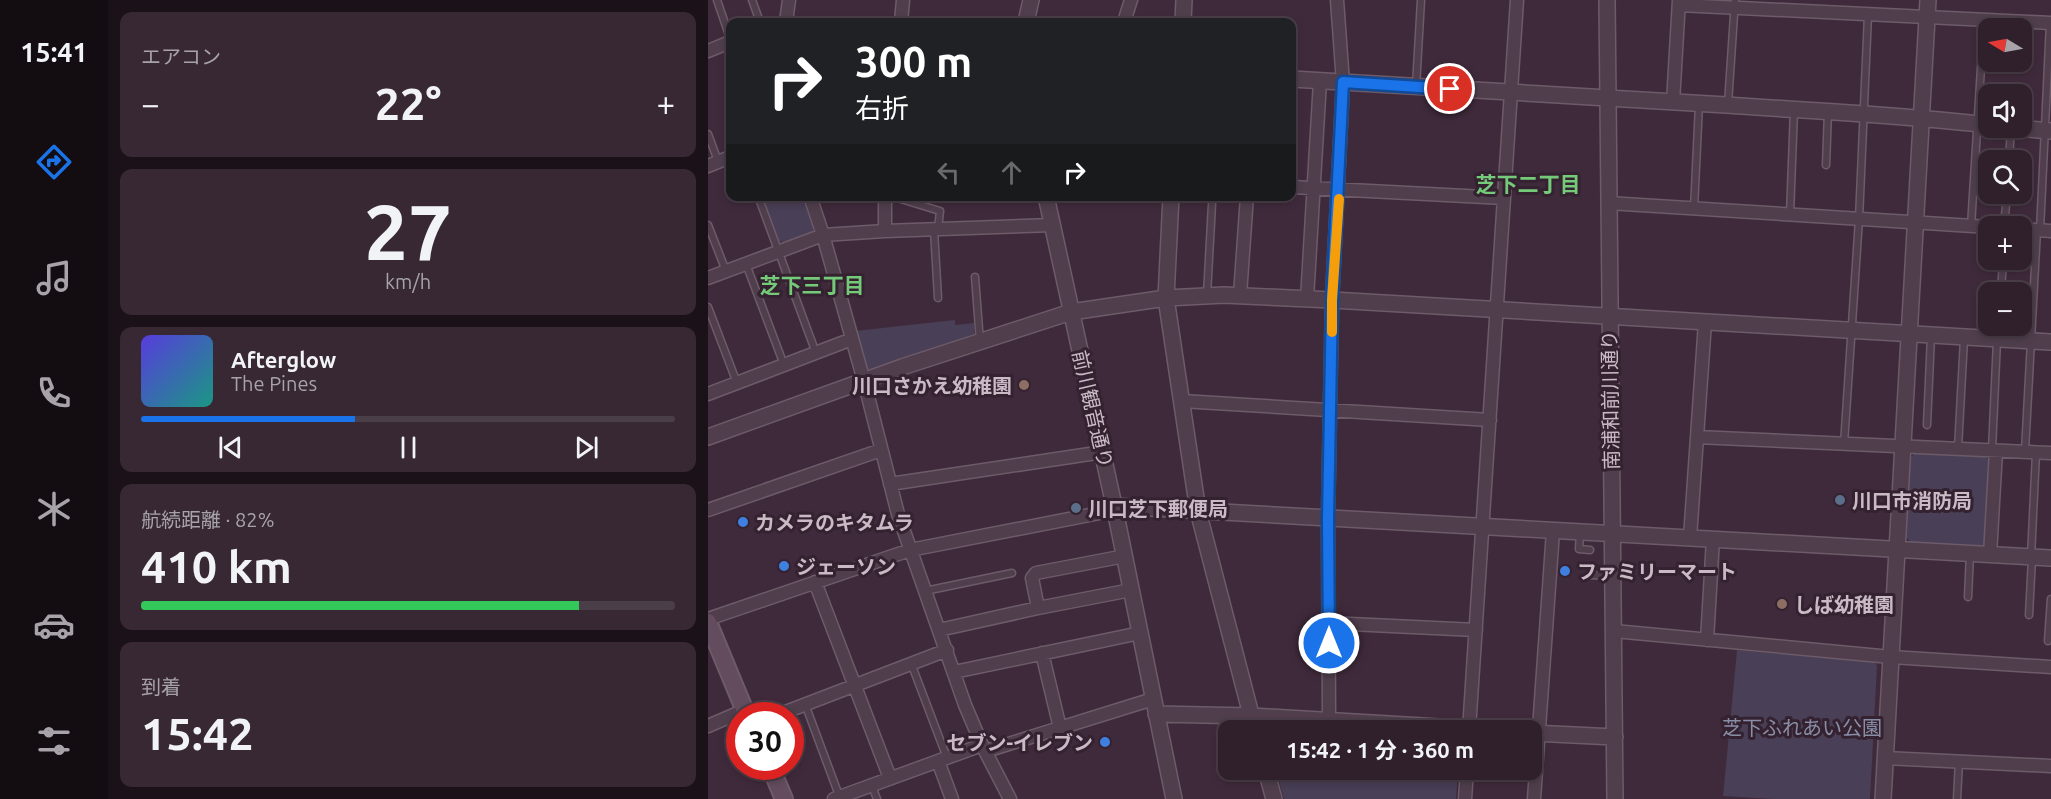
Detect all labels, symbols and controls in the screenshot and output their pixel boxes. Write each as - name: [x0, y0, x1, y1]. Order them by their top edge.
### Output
- north arrow: [1978, 18, 2032, 72]
- map controls: [1978, 18, 2032, 336]
- text: 15:41: [20, 37, 88, 67]
- text: 300 m: [855, 38, 972, 85]
- icon: right: [756, 42, 834, 120]
- text: エアコン: [141, 45, 221, 68]
- pin: [1424, 63, 1475, 114]
- icon: arrive: [1433, 72, 1466, 105]
- text: 22°: [375, 78, 441, 129]
- button: sound: [1978, 84, 2032, 138]
- text: −: [141, 85, 160, 122]
- text: +: [656, 85, 675, 122]
- text: 右折: [855, 93, 909, 123]
- icon: directions: [33, 141, 75, 183]
- button: search: [1978, 150, 2032, 204]
- icon: left: [932, 156, 965, 189]
- icon: ahead: [995, 156, 1028, 189]
- icon: right: [1058, 156, 1091, 189]
- district label: 芝下二丁目: [1476, 172, 1581, 196]
- text: 27: [364, 187, 452, 275]
- button: +: [1978, 216, 2032, 270]
- icon: music: [33, 257, 75, 299]
- text: km/h: [385, 270, 431, 293]
- district label: 芝下三丁目: [760, 273, 865, 297]
- button: −: [1978, 282, 2032, 336]
- street label: 南浦和前川通り: [1597, 330, 1623, 470]
- text: Afterglow: [231, 347, 336, 372]
- street label: 前川観音通り: [1068, 348, 1118, 470]
- icon: phone: [33, 372, 75, 414]
- text: The Pines: [231, 372, 317, 395]
- place label: 川口さかえ幼稚園: [852, 374, 1012, 397]
- marker: 川口さかえ幼稚園: [1017, 378, 1031, 392]
- icon: previous: [214, 431, 247, 464]
- icon: pause: [392, 431, 425, 464]
- icon: next: [570, 431, 603, 464]
- icon: climate: [33, 488, 75, 530]
- place label: 川口市消防局: [1852, 489, 1972, 512]
- marker: 川口市消防局: [1833, 493, 1847, 507]
- place label: 川口芝下郵便局: [1088, 497, 1228, 520]
- marker: 川口芝下郵便局: [1069, 501, 1083, 515]
- text: 航続距離 · 82%: [141, 508, 274, 531]
- place label: カメラのキタムラ: [755, 511, 914, 534]
- marker: カメラのキタムラ: [736, 515, 750, 529]
- text: 410 km: [141, 541, 292, 592]
- place label: ジェーソン: [796, 555, 896, 578]
- marker: ジェーソン: [777, 559, 791, 573]
- place label: ファミリーマート: [1577, 560, 1737, 583]
- marker: ファミリーマート: [1558, 564, 1572, 578]
- place label: しば幼稚園: [1794, 593, 1894, 616]
- marker: しば幼稚園: [1775, 597, 1789, 611]
- icon: car: [33, 604, 75, 646]
- position arrow: [1297, 611, 1361, 675]
- text: 到着: [141, 675, 181, 698]
- speed limit sign: 30: [726, 702, 804, 780]
- text: 15:42: [141, 708, 254, 759]
- park label: 芝下ふれあい公園: [1722, 716, 1882, 739]
- icon: filters: [33, 720, 75, 762]
- place label: セブン-イレブン: [946, 731, 1093, 754]
- marker: セブン-イレブン: [1098, 735, 1112, 749]
- text: 15:42 · 1 分 · 360 m: [1286, 737, 1474, 762]

